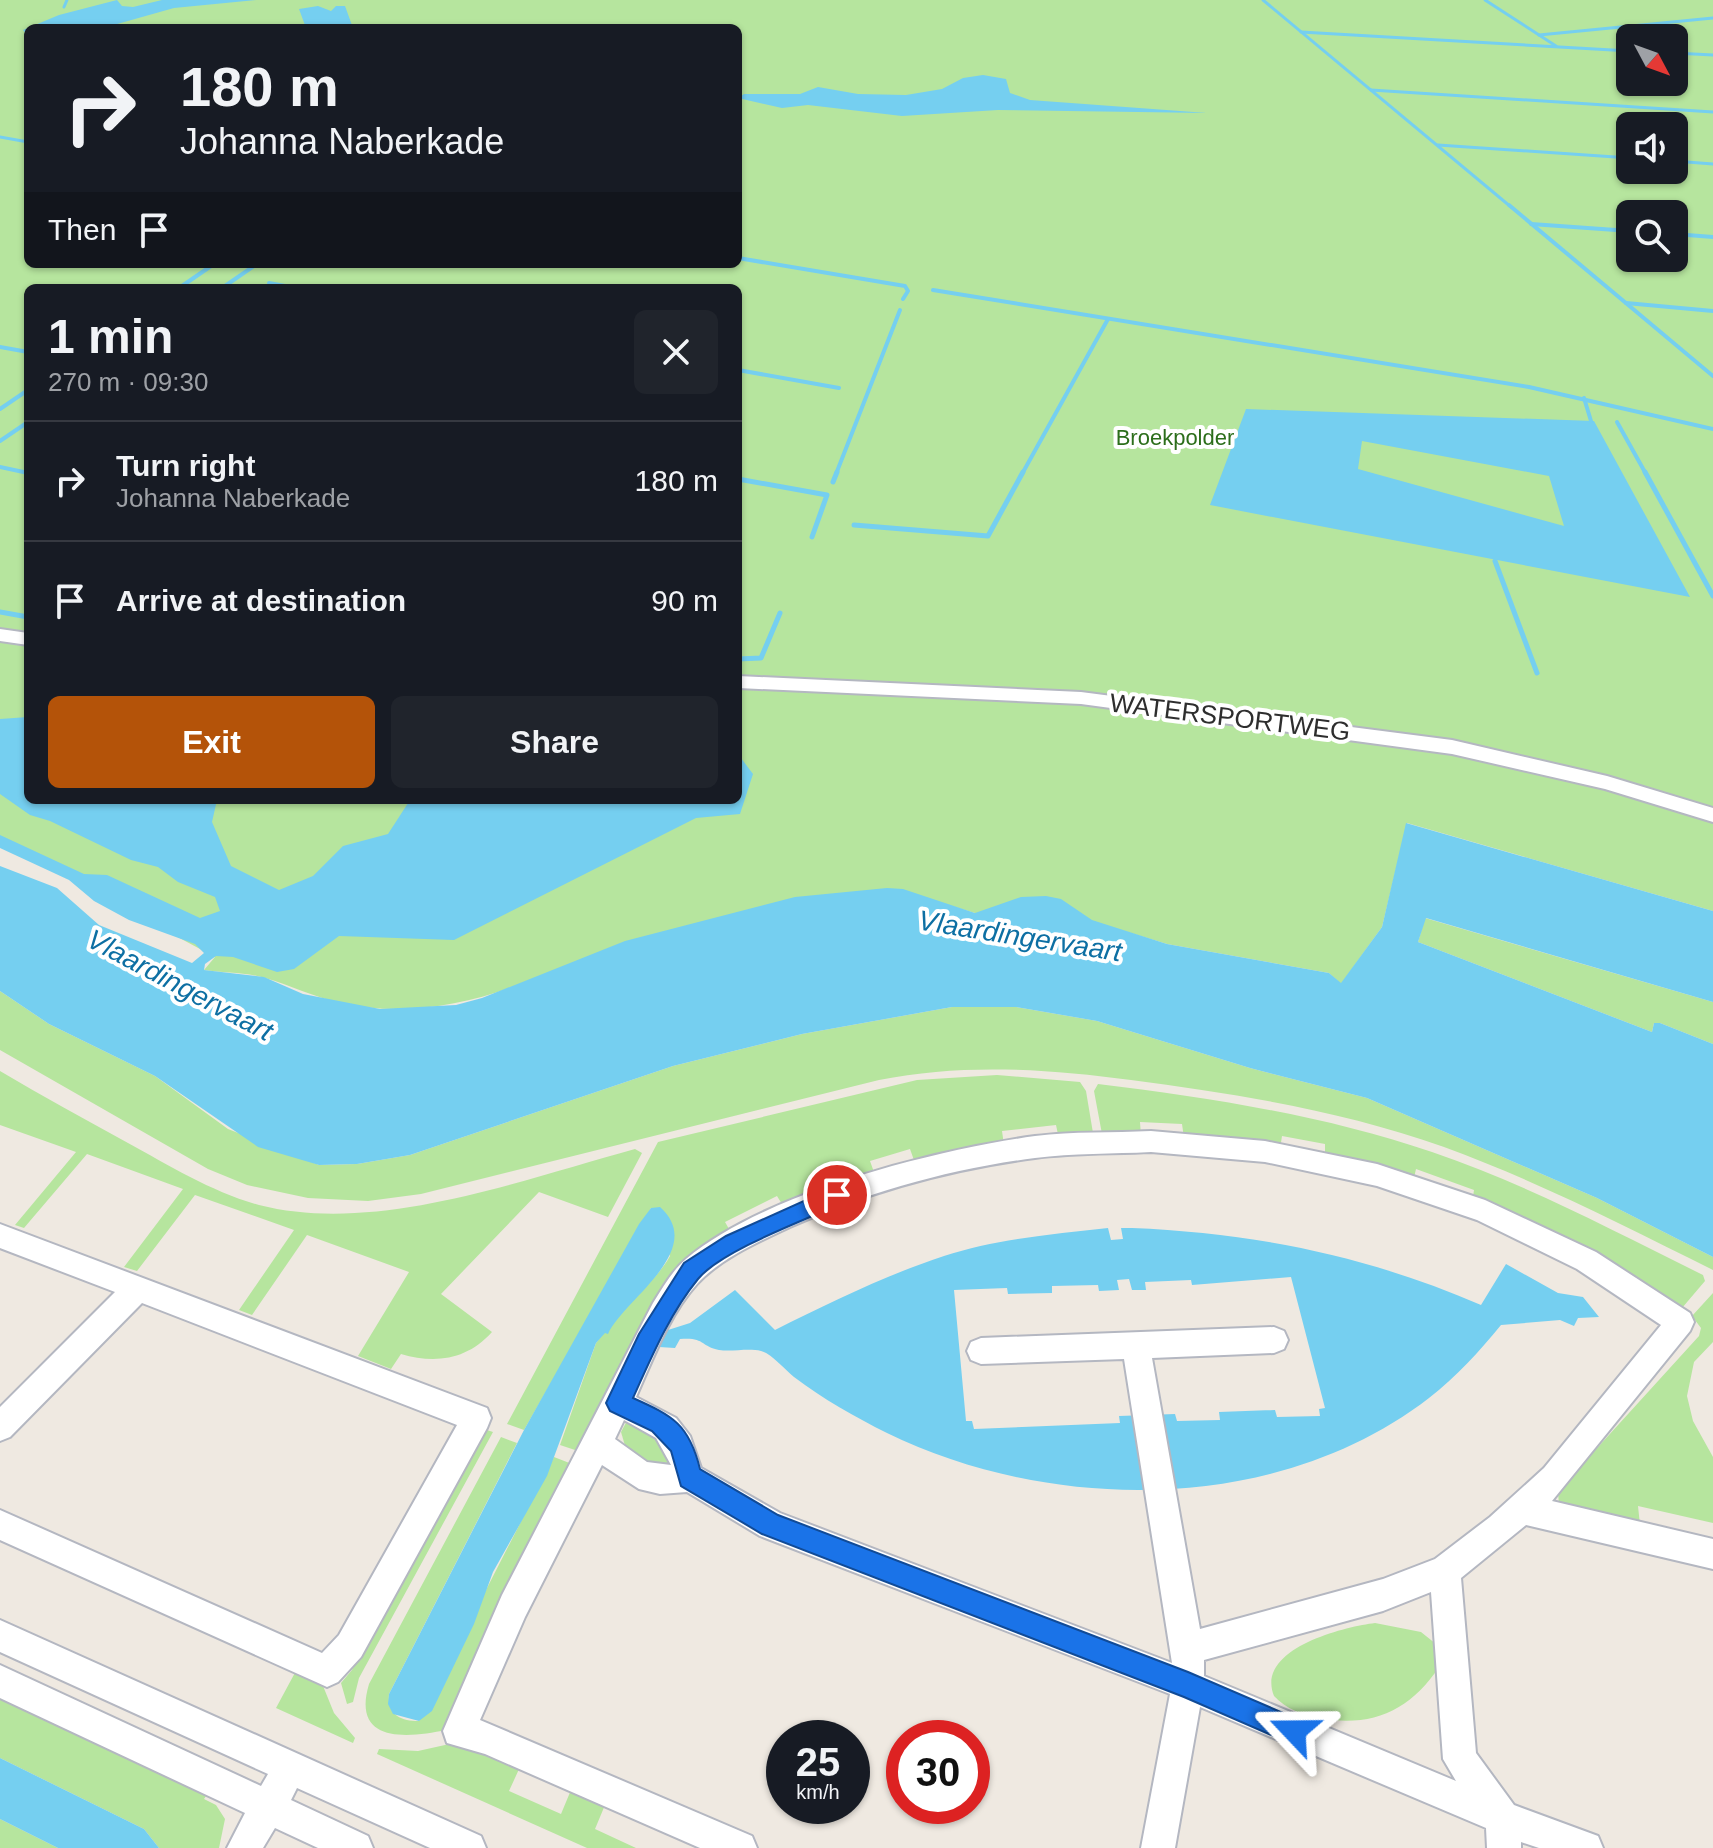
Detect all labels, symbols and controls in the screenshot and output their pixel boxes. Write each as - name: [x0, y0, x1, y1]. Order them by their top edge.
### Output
- north arrow: [1616, 24, 1688, 96]
- map controls: [1616, 24, 1688, 272]
- text: 180 m: [180, 55, 339, 118]
- icon: right: [48, 56, 152, 160]
- button: sound: [1616, 112, 1688, 184]
- text: Johanna Naberkade: [180, 121, 504, 162]
- button: search: [1616, 200, 1688, 272]
- icon: arrive: [132, 208, 176, 252]
- text: Then: [48, 213, 116, 246]
- text: 1 min: [48, 310, 173, 363]
- button: close: [634, 310, 718, 394]
- text: 270 m · 09:30: [48, 367, 208, 397]
- park label: Broekpolder: [1116, 425, 1234, 450]
- text: Turn right: [116, 449, 255, 482]
- icon: right: [48, 459, 92, 503]
- text: 180 m: [635, 464, 718, 497]
- text: Johanna Naberkade: [116, 483, 350, 513]
- icon: arrive: [48, 579, 92, 623]
- text: Arrive at destination: [116, 584, 406, 617]
- text: 90 m: [651, 584, 718, 617]
- street label: WATERSPORTWEG: [1108, 687, 1352, 747]
- button: Exit: [48, 696, 375, 788]
- button: Share: [391, 696, 718, 788]
- water label: Vlaardingervaart: [916, 905, 1125, 968]
- water label: Vlaardingervaart: [82, 923, 279, 1047]
- pin: [803, 1161, 871, 1229]
- icon: arrive: [815, 1173, 859, 1217]
- position arrow: [1252, 1689, 1336, 1773]
- speed limit sign: 30: [886, 1720, 990, 1824]
- text: 25: [796, 1740, 840, 1784]
- text: km/h: [796, 1781, 840, 1803]

